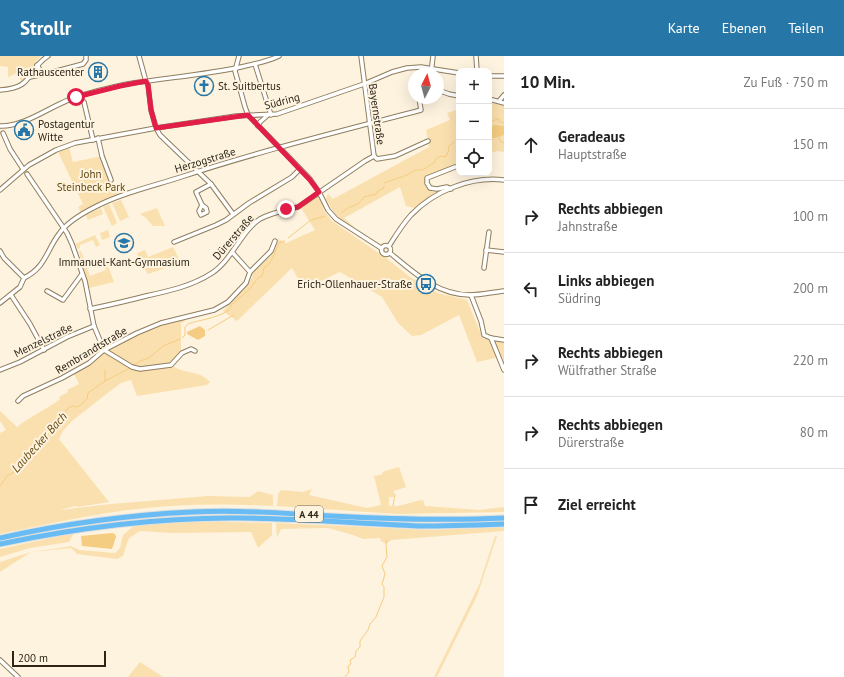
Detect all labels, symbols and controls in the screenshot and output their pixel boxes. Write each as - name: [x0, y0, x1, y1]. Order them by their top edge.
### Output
- text: Strollr: [20, 16, 71, 40]
- text: Karte: [668, 19, 700, 37]
- text: Ebenen: [722, 19, 766, 37]
- text: Teilen: [788, 19, 824, 37]
- building icon: Rathauscenter: [87, 61, 109, 83]
- place label: Rathauscenter: [17, 65, 84, 79]
- north arrow: [408, 68, 444, 104]
- map controls: [456, 68, 492, 176]
- button: +: [456, 68, 492, 104]
- text: 10 Min.: [520, 71, 575, 93]
- text: Zu Fuß · 750 m: [744, 74, 828, 91]
- church icon: St. Suitbertus: [193, 75, 215, 97]
- place label: St. Suitbertus: [218, 79, 281, 93]
- street label: Bayernstraße: [366, 82, 388, 146]
- route start: [67, 88, 85, 106]
- street label: Südring: [263, 90, 301, 112]
- button: −: [456, 104, 492, 140]
- place label: Postagentur Witte: [38, 117, 95, 144]
- public building icon: Postagentur Witte: [13, 119, 35, 141]
- text: Geradeaus: [558, 127, 625, 146]
- icon: ahead: [520, 134, 542, 156]
- text: 150 m: [793, 136, 828, 153]
- button: locate: [456, 140, 492, 176]
- street label: Herzogstraße: [173, 144, 238, 176]
- text: Hauptstraße: [558, 146, 627, 163]
- park label: John Steinbeck Park: [57, 167, 126, 194]
- text: Rechts abbiegen: [558, 199, 663, 218]
- route end: [277, 200, 295, 218]
- icon: right: [520, 206, 542, 228]
- text: 100 m: [793, 208, 828, 225]
- street label: Dürerstraße: [209, 211, 257, 263]
- text: Jahnstraße: [558, 218, 618, 235]
- school or university icon: Immanuel-Kant-Gymnasium: [113, 232, 135, 254]
- place label: Immanuel-Kant-Gymnasium: [58, 255, 190, 269]
- text: Links abbiegen: [558, 271, 654, 290]
- bus stop icon: Erich-Ollenhauer-Straße: [415, 273, 437, 295]
- place label: Erich-Ollenhauer-Straße: [297, 277, 412, 291]
- icon: left: [520, 278, 542, 300]
- text: 200 m: [793, 280, 828, 297]
- text: Südring: [558, 290, 601, 307]
- street label: Menzelstraße: [11, 320, 75, 360]
- street label: Rembrandtstraße: [53, 323, 130, 377]
- text: Rechts abbiegen: [558, 343, 663, 362]
- icon: right: [520, 350, 542, 372]
- text: 220 m: [793, 352, 828, 369]
- text: Wülfrather Straße: [558, 362, 657, 379]
- water label: Laubecker Bach: [8, 409, 70, 475]
- text: Rechts abbiegen: [558, 415, 663, 434]
- icon: right: [520, 422, 542, 444]
- text: 80 m: [800, 424, 828, 441]
- text: Dürerstraße: [558, 434, 624, 451]
- icon: arrive: [520, 494, 542, 516]
- text: Ziel erreicht: [558, 495, 636, 514]
- road number: A 44: [295, 506, 323, 522]
- scale bar: [12, 649, 106, 668]
- text: 200 m: [18, 651, 48, 665]

